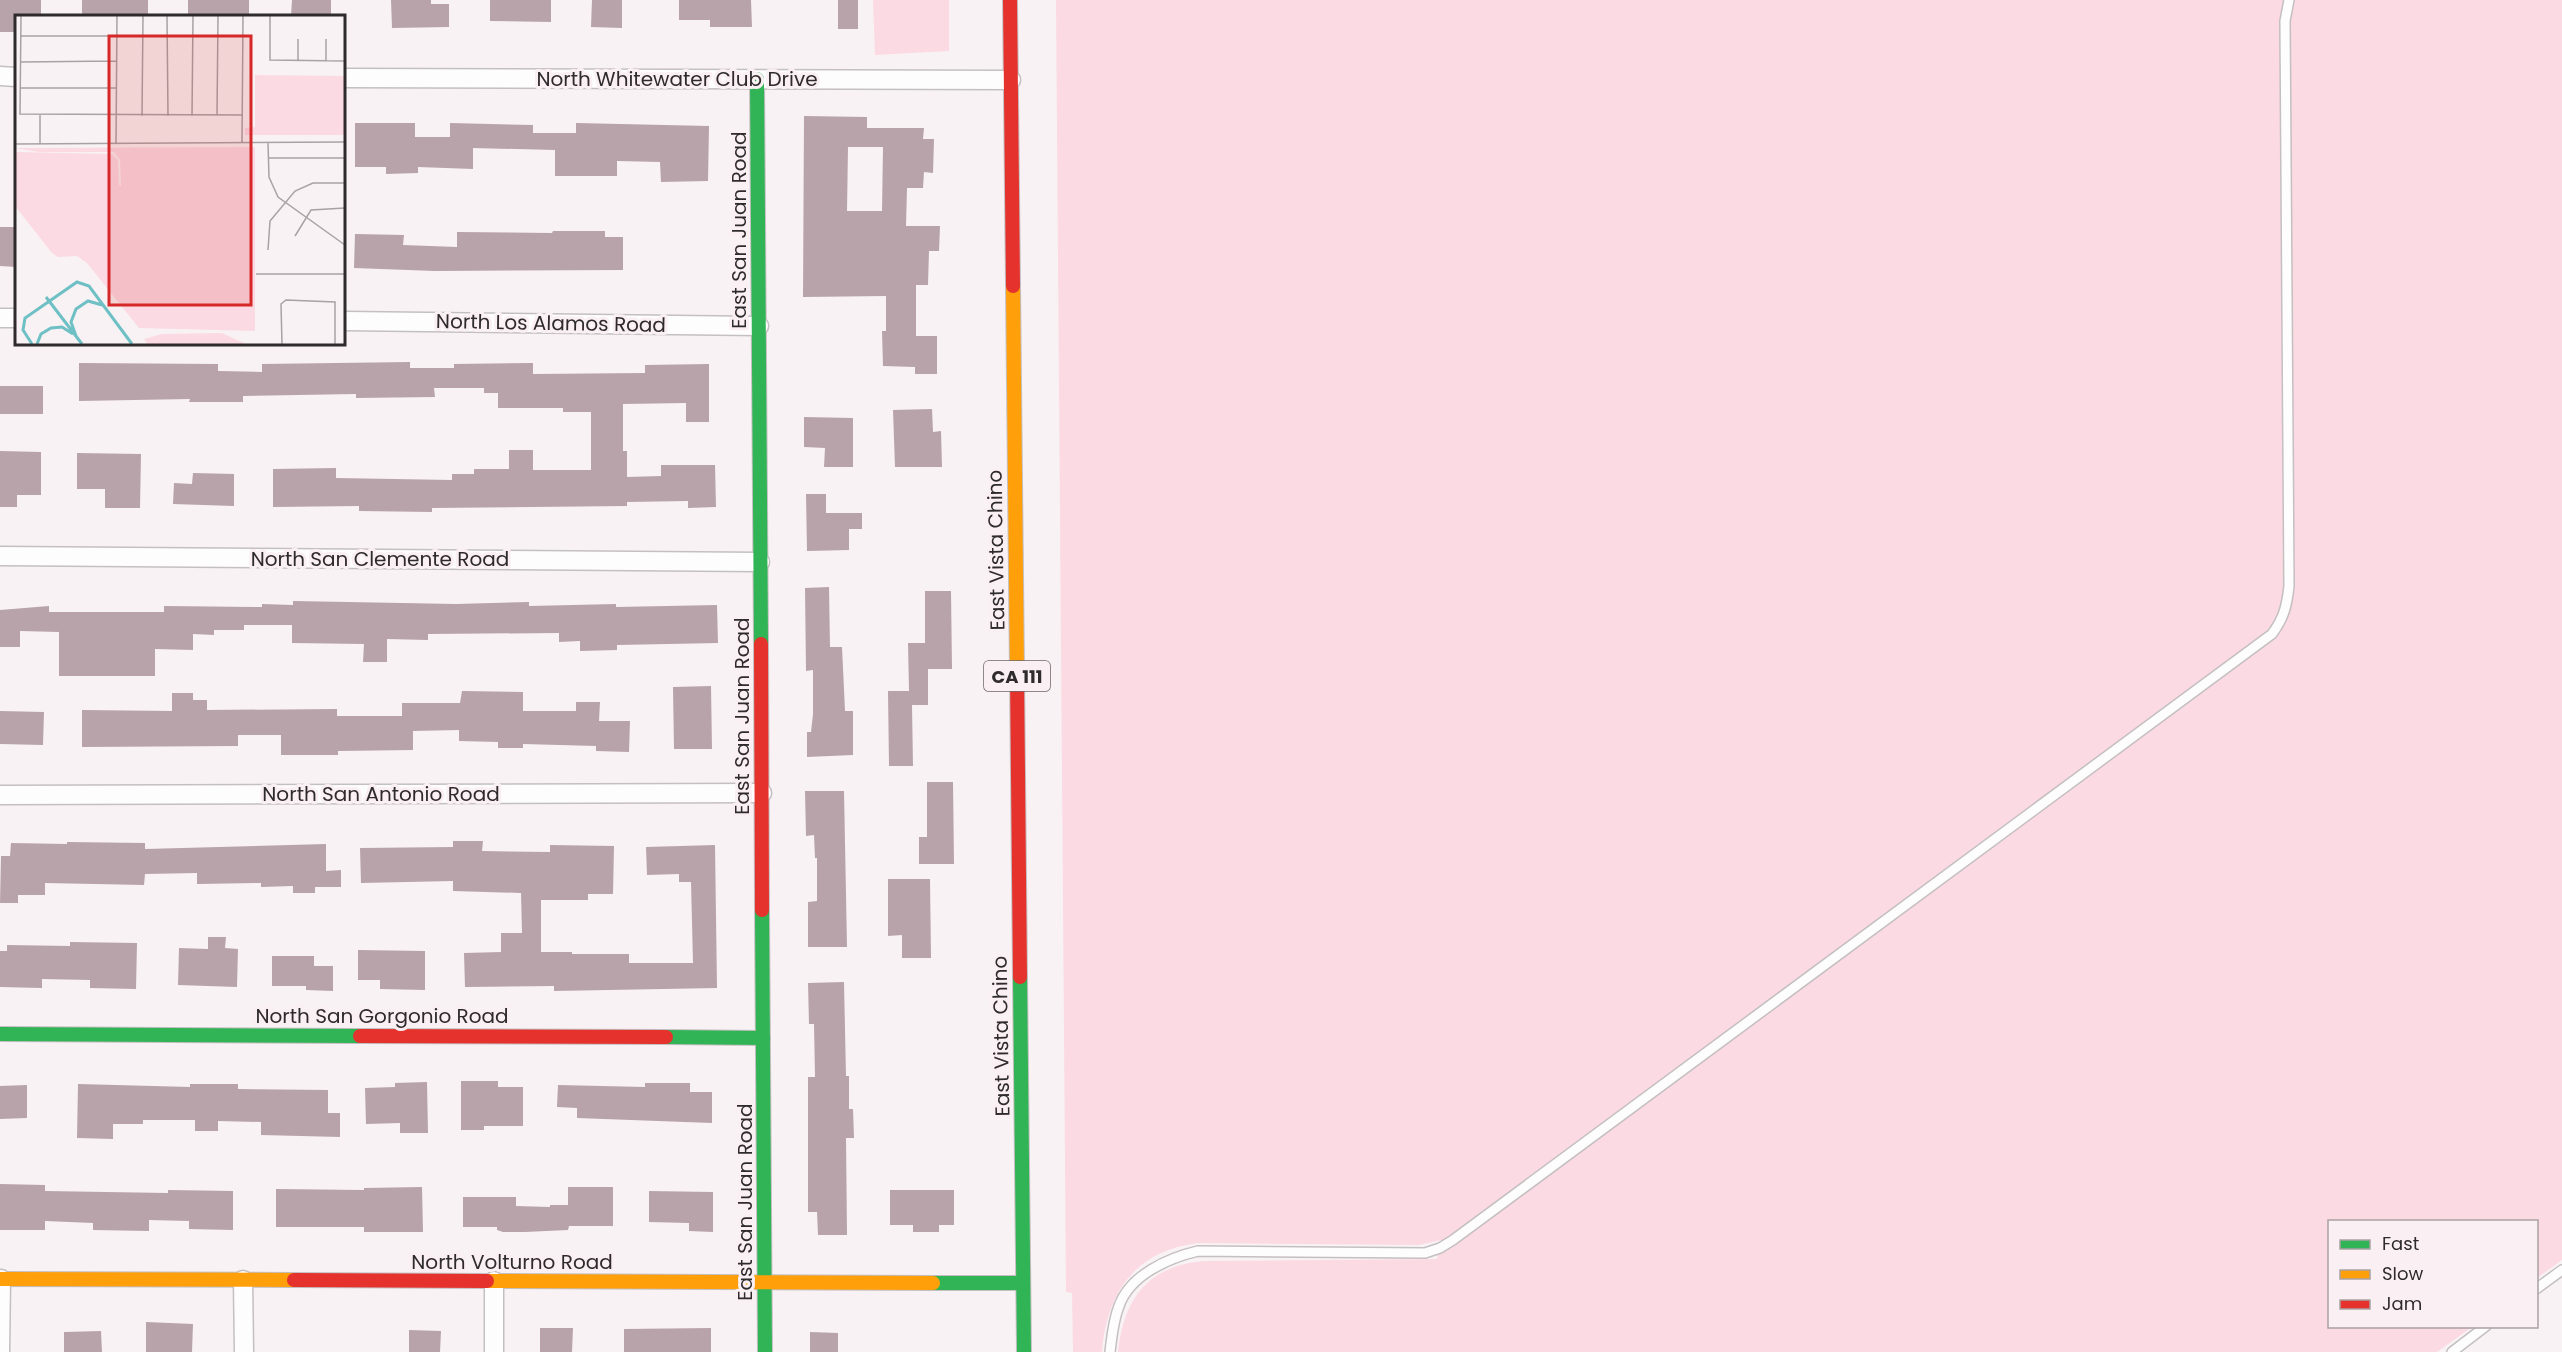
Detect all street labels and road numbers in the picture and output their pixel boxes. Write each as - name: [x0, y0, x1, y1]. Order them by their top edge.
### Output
- street label: North Whitewater Club Drive: [536, 65, 818, 93]
- street label: East San Juan Road: [725, 131, 753, 329]
- street label: North Los Alamos Road: [436, 307, 666, 339]
- street label: East Vista Chino: [981, 469, 1011, 631]
- street label: North San Clemente Road: [251, 545, 509, 573]
- street label: East San Juan Road: [728, 617, 756, 815]
- road number: CA 111: [984, 661, 1050, 691]
- street label: North San Antonio Road: [262, 780, 500, 808]
- street label: East Vista Chino: [986, 955, 1016, 1117]
- street label: North San Gorgonio Road: [255, 1002, 509, 1030]
- street label: East San Juan Road: [731, 1103, 759, 1301]
- street label: North Volturno Road: [411, 1248, 613, 1276]

